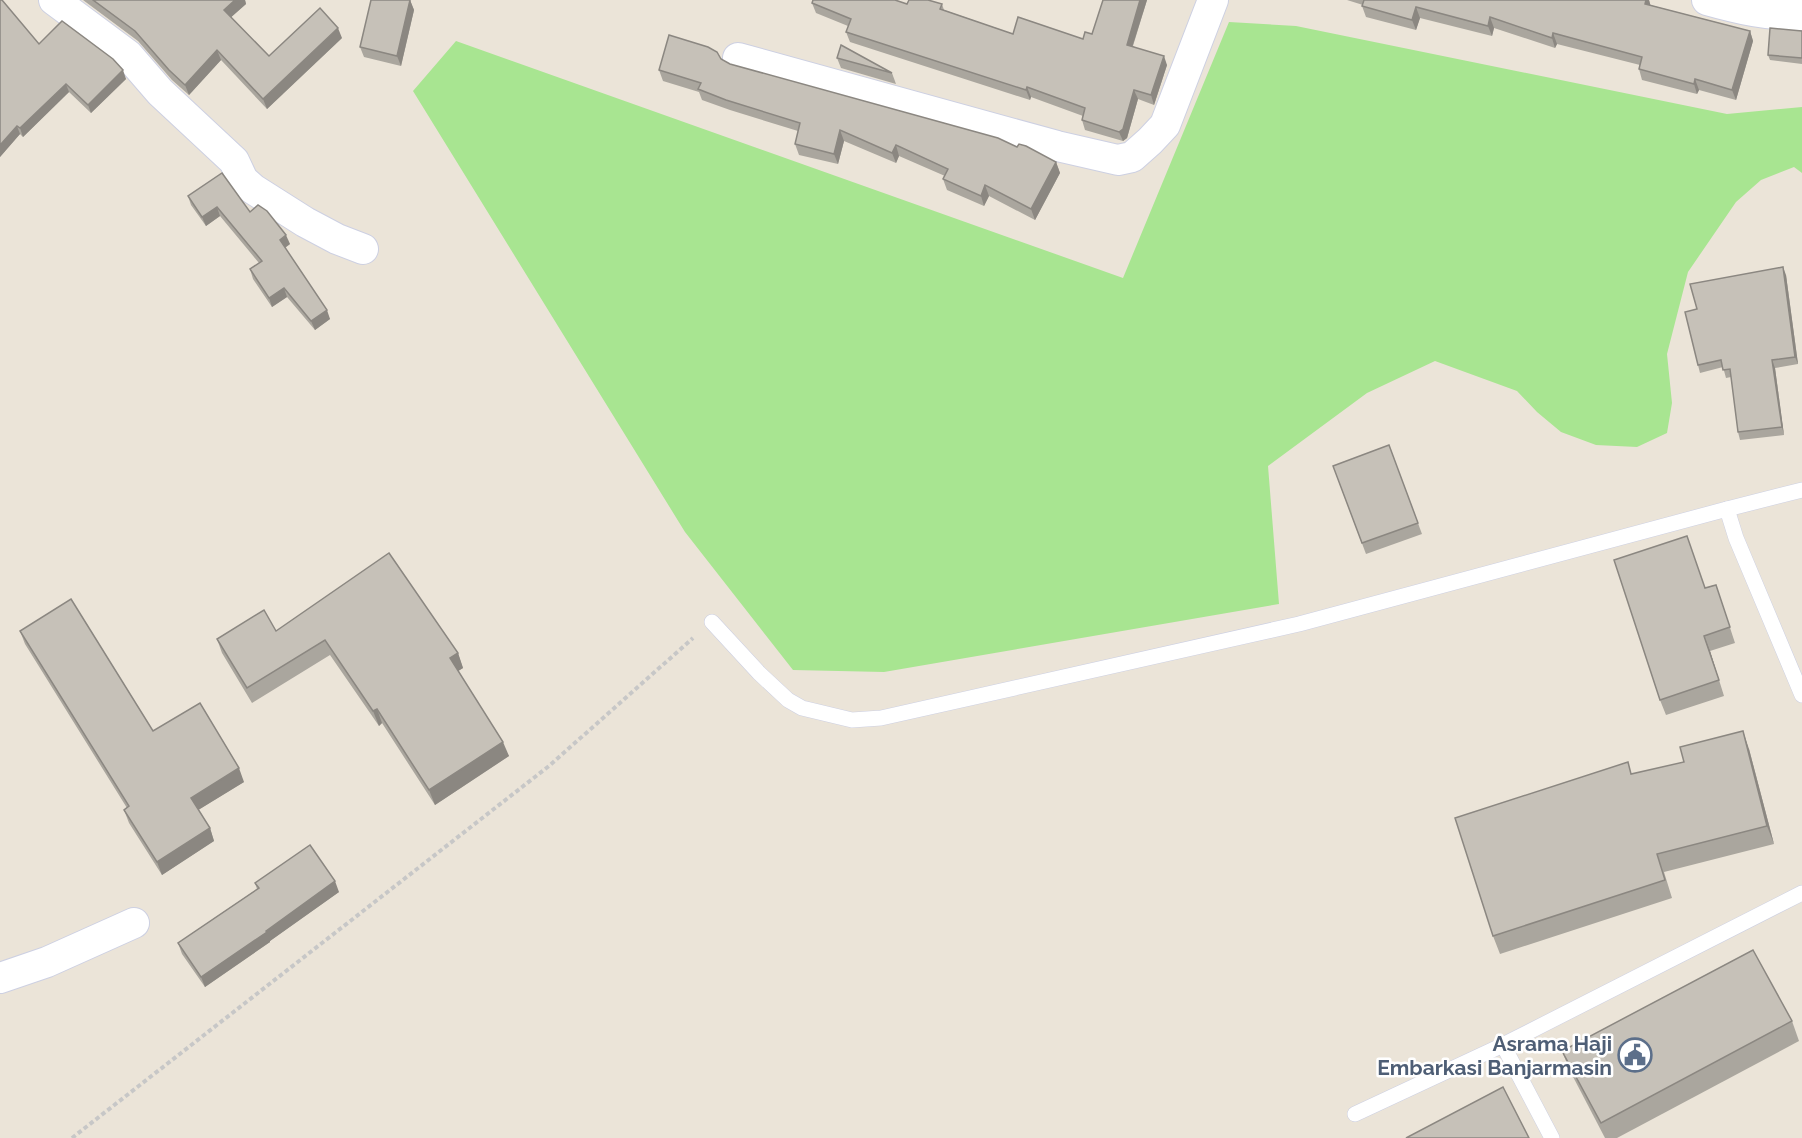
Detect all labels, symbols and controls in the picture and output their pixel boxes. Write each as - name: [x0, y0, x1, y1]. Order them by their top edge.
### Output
- place label: Asrama Haji Embarkasi Banjarmasin: [1377, 1031, 1612, 1080]
- public building icon: Asrama Haji Embarkasi Banjarmasin: [1617, 1037, 1653, 1073]

